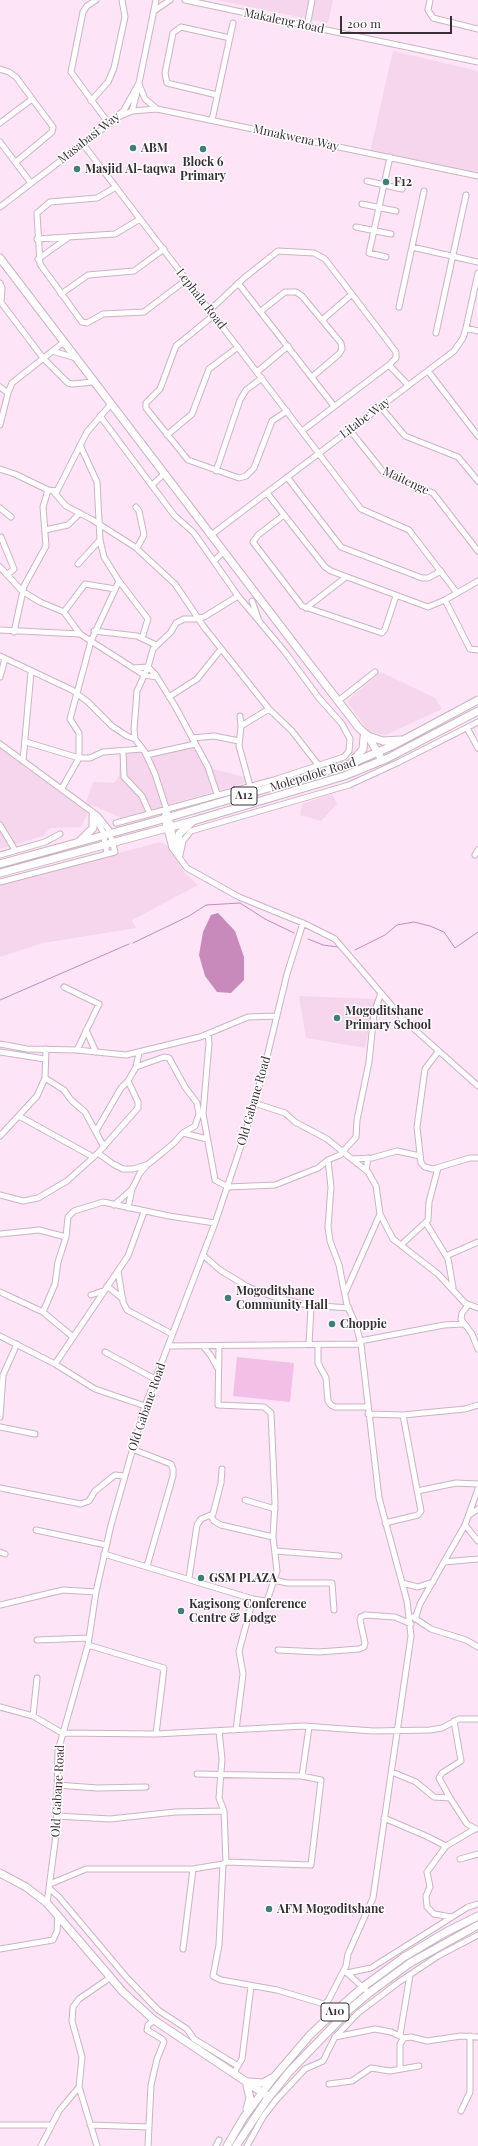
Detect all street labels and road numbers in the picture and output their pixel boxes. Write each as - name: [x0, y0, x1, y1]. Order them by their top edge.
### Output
- street label: Makaleng Road: [242, 5, 326, 37]
- street label: Masabasi Way: [55, 109, 123, 167]
- street label: Mmakwena Way: [252, 122, 340, 154]
- street label: Lephala Road: [173, 266, 229, 332]
- street label: Litabe Way: [337, 395, 393, 441]
- street label: Maitenge: [381, 464, 431, 498]
- street label: Molepolole Road: [268, 755, 358, 795]
- road number: A12: [231, 787, 257, 805]
- street label: Old Gabane Road: [234, 1054, 274, 1148]
- street label: Old Gabane Road: [125, 1361, 169, 1453]
- street label: Old Gabane Road: [48, 1744, 68, 1838]
- road number: A10: [321, 2003, 349, 2021]

